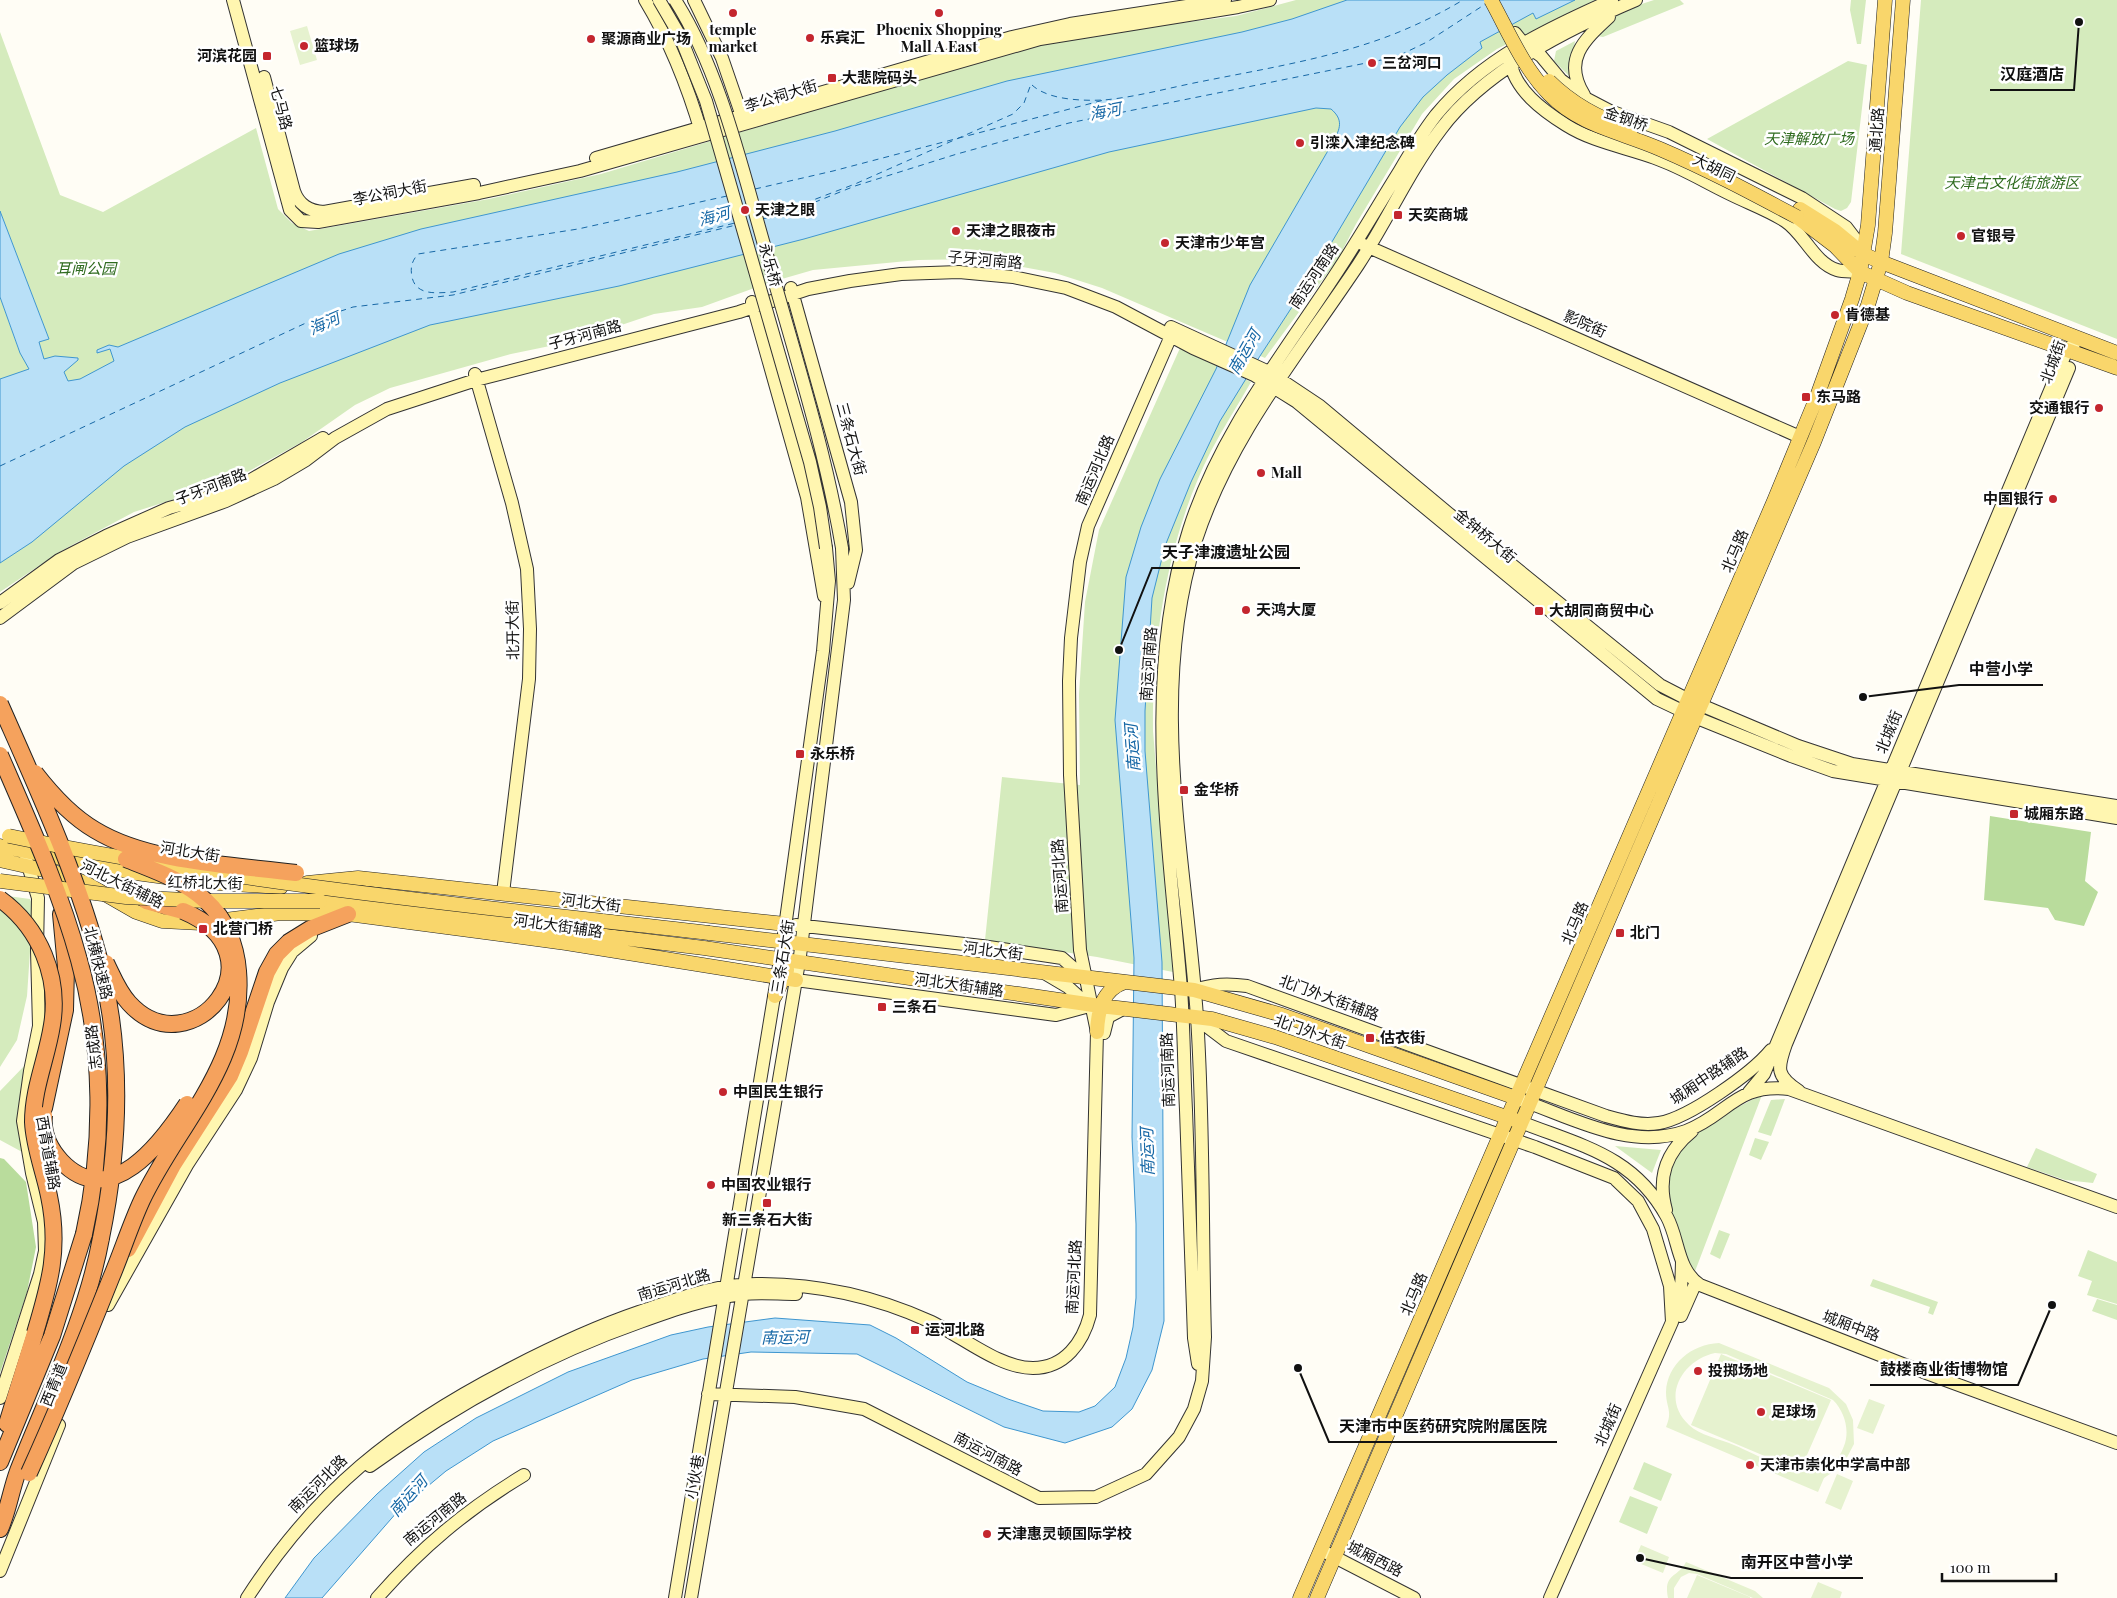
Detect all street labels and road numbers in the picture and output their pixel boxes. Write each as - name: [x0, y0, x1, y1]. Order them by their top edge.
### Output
- street label: 李公祠大街: [742, 75, 820, 116]
- street label: 七马路: [266, 83, 297, 132]
- street label: 金钢桥: [1602, 101, 1651, 135]
- street label: 通北路: [1864, 107, 1888, 153]
- street label: 大胡同: [1690, 148, 1739, 186]
- street label: 李公祠大街: [351, 175, 429, 209]
- street label: 南运河南路: [1284, 239, 1342, 312]
- street label: 永乐桥: [755, 240, 787, 289]
- street label: 子牙河南路: [947, 246, 1023, 272]
- street label: 影院街: [1561, 305, 1610, 341]
- street label: 子牙河南路: [546, 315, 624, 353]
- street label: 北城街: [2035, 337, 2069, 386]
- street label: 三条石大街: [833, 400, 871, 478]
- street label: 南运河北路: [1070, 431, 1118, 508]
- street label: 子牙河南路: [172, 463, 249, 509]
- street label: 金钟桥大街: [1450, 503, 1521, 567]
- street label: 北马路: [1716, 526, 1752, 575]
- street label: 北开大街: [501, 600, 523, 660]
- street label: 南运河南路: [1135, 626, 1161, 702]
- street label: 北城街: [1870, 707, 1906, 756]
- street label: 河北大街: [159, 836, 221, 866]
- street label: 南运河北路: [1046, 838, 1072, 914]
- street label: 河北大街辅路: [78, 854, 167, 912]
- street label: 红桥北大街: [167, 871, 243, 893]
- street label: 河北大街: [560, 888, 622, 916]
- street label: 北马路: [1556, 898, 1592, 947]
- street label: 河北大街辅路: [512, 909, 604, 941]
- street label: 三条石大街: [766, 918, 798, 995]
- street label: 北横快速路: [80, 924, 118, 1002]
- street label: 河北大街: [962, 936, 1024, 964]
- street label: 河北大街辅路: [913, 968, 1005, 1000]
- street label: 北门外大街辅路: [1277, 970, 1382, 1024]
- street label: 北门外大街: [1272, 1009, 1349, 1053]
- street label: 志成路: [80, 1024, 106, 1071]
- street label: 南运河南路: [1156, 1032, 1178, 1108]
- street label: 城厢中路辅路: [1666, 1042, 1751, 1109]
- street label: 西青道辅路: [33, 1114, 65, 1192]
- street label: 南运河北路: [1061, 1239, 1085, 1315]
- street label: 南运河北路: [635, 1264, 713, 1305]
- street label: 北马路: [1395, 1269, 1431, 1318]
- street label: 城厢中路: [1820, 1305, 1883, 1345]
- street label: 西青道: [35, 1360, 71, 1409]
- street label: 北城街: [1589, 1400, 1625, 1449]
- street label: 南运河南路: [951, 1427, 1026, 1480]
- street label: 南运河北路: [284, 1450, 351, 1517]
- street label: 小伙巷: [680, 1453, 708, 1501]
- street label: 南运河南路: [399, 1487, 470, 1550]
- street label: 城厢西路: [1344, 1536, 1407, 1581]

